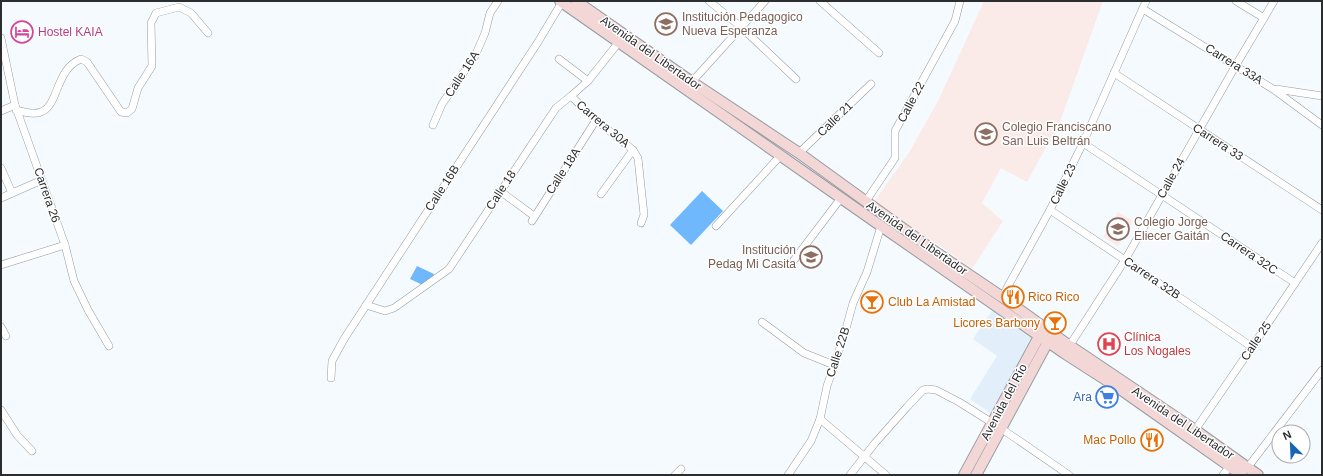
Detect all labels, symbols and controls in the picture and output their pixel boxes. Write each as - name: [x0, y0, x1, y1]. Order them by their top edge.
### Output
- place label: Institución Pedagogico Nueva Esperanza: [682, 10, 803, 38]
- school or university icon: Institución Pedagogico Nueva Esperanza: [653, 11, 679, 37]
- street label: Avenida del Libertador: [598, 13, 704, 93]
- hotel icon: Hostel KAIA: [9, 19, 35, 45]
- place label: Hostel KAIA: [38, 25, 103, 39]
- street label: Carrera 33A: [1203, 41, 1265, 87]
- street label: Calle 16A: [442, 48, 482, 100]
- street label: Calle 22: [894, 79, 928, 125]
- street label: Carrera 30A: [573, 98, 633, 150]
- street label: Calle 21: [814, 98, 856, 139]
- place label: Colegio Franciscano San Luis Beltrán: [1002, 120, 1112, 148]
- school or university icon: Colegio Franciscano San Luis Beltrán: [973, 121, 999, 147]
- street label: Carrera 33: [1190, 121, 1246, 164]
- street label: Calle 18A: [543, 145, 583, 197]
- street label: Calle 24: [1154, 155, 1188, 201]
- street label: Calle 23: [1047, 161, 1079, 207]
- street label: Calle 16B: [422, 162, 462, 214]
- street label: Carrera 26: [31, 166, 63, 225]
- street label: Calle 18: [483, 167, 519, 212]
- street label: Avenida del Libertador: [864, 198, 970, 278]
- place label: Colegio Jorge Eliecer Gaitán: [1134, 215, 1209, 243]
- school or university icon: Colegio Jorge Eliecer Gaitán: [1105, 216, 1131, 242]
- street label: Carrera 32C: [1218, 229, 1281, 277]
- place label: Institución Pedag Mi Casita: [708, 243, 796, 271]
- school or university icon: Institución Pedag Mi Casita: [798, 244, 824, 270]
- street label: Carrera 32B: [1121, 254, 1183, 302]
- restaurant icon: Rico Rico: [1000, 284, 1026, 310]
- bar icon: Club La Amistad: [859, 289, 885, 315]
- place label: Rico Rico: [1028, 290, 1080, 304]
- place label: Club La Amistad: [888, 295, 975, 309]
- bar icon: Licores Barbony: [1042, 310, 1068, 336]
- place label: Licores Barbony: [953, 316, 1040, 330]
- street label: Calle 25: [1238, 319, 1274, 363]
- street label: Calle 22B: [823, 325, 853, 379]
- place label: Clínica Los Nogales: [1124, 330, 1191, 358]
- hospital icon: Clínica Los Nogales: [1096, 331, 1122, 357]
- street label: Avenida del Río: [978, 361, 1030, 443]
- supermarket icon: Ara: [1094, 384, 1120, 410]
- street label: Avenida del Libertador: [1129, 384, 1237, 462]
- place label: Ara: [1073, 390, 1092, 404]
- north arrow: [1271, 424, 1311, 464]
- restaurant icon: Mac Pollo: [1139, 427, 1165, 453]
- text: N: [1281, 428, 1293, 442]
- place label: Mac Pollo: [1083, 433, 1136, 447]

